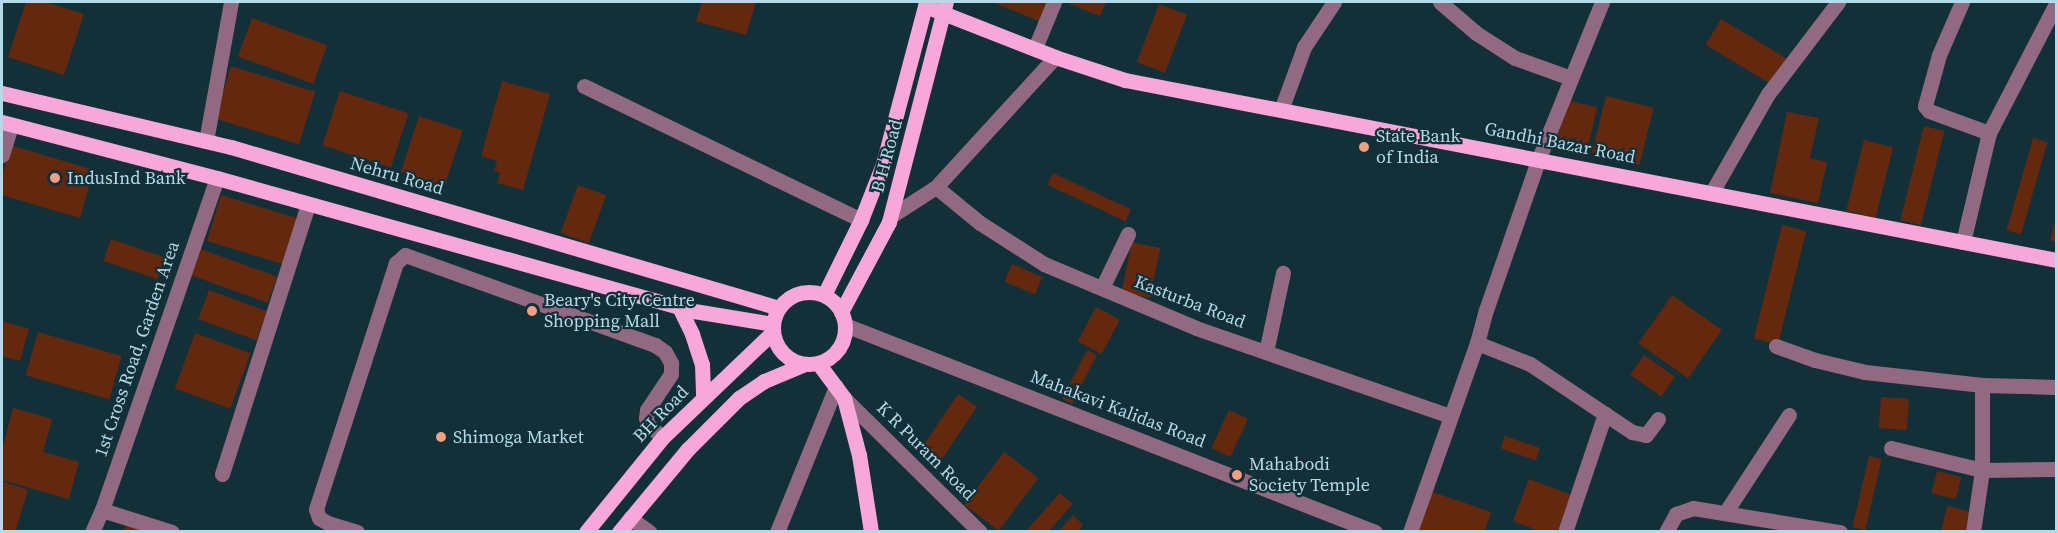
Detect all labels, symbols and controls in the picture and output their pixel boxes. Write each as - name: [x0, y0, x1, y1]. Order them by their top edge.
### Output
- street label: B H Road: [867, 117, 907, 195]
- street label: Gandhi Bazar Road: [1483, 118, 1637, 168]
- place label: State Bank of India: [1376, 126, 1460, 168]
- marker: State Bank of India: [1357, 140, 1371, 154]
- street label: Nehru Road: [348, 152, 446, 200]
- place label: IndusInd Bank: [67, 167, 186, 189]
- marker: IndusInd Bank: [48, 171, 62, 185]
- street label: 1st Cross Road, Garden Area: [90, 238, 184, 460]
- street label: Kasturba Road: [1131, 271, 1249, 333]
- place label: Beary's City Centre Shopping Mall: [544, 290, 695, 332]
- marker: Beary's City Centre Shopping Mall: [525, 304, 539, 318]
- street label: Mahakavi Kalidas Road: [1027, 366, 1209, 452]
- street label: BH Road: [629, 381, 693, 447]
- street label: K R Puram Road: [872, 397, 980, 505]
- place label: Shimoga Market: [453, 426, 584, 448]
- marker: Shimoga Market: [434, 430, 448, 444]
- place label: Mahabodi Society Temple: [1249, 454, 1370, 496]
- marker: Mahabodi Society Temple: [1230, 468, 1244, 482]

